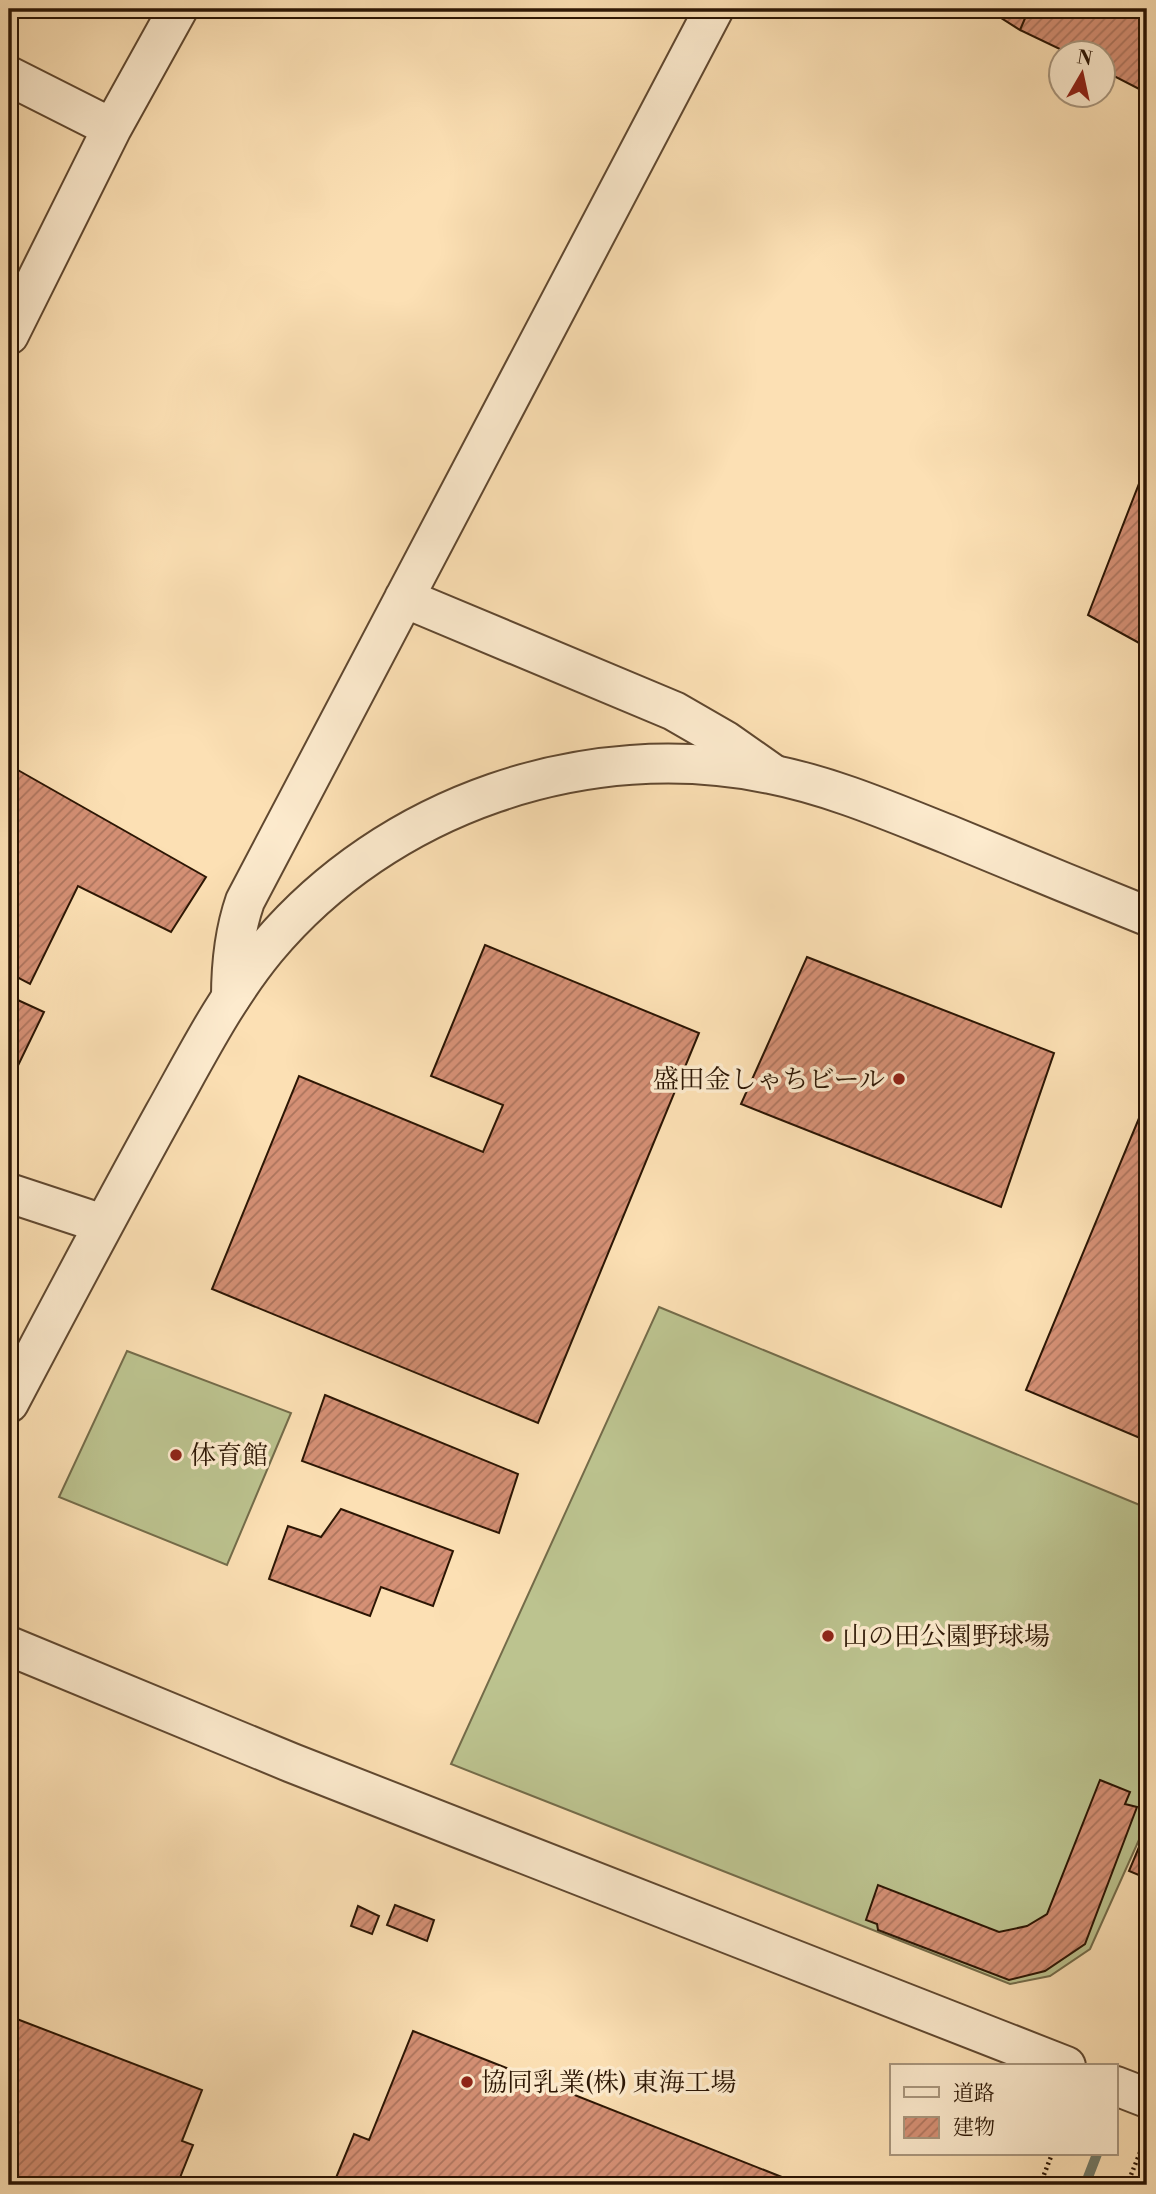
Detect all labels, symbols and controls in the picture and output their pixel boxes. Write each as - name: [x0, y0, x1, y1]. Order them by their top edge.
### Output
- north arrow: [1048, 38, 1118, 108]
- text: N: [1075, 45, 1094, 71]
- place label: 盛田金しゃちビール: [653, 1064, 885, 1096]
- marker: 盛田金しゃちビール: [891, 1071, 907, 1087]
- place label: 体育館: [190, 1440, 268, 1472]
- marker: 体育館: [168, 1447, 184, 1463]
- place label: 山の田公園野球場: [842, 1621, 1050, 1653]
- marker: 山の田公園野球場: [820, 1628, 836, 1644]
- legend: [890, 2064, 1118, 2156]
- place label: 協同乳業(株) 東海工場: [481, 2067, 736, 2099]
- marker: 協同乳業(株) 東海工場: [459, 2074, 475, 2090]
- text: 道路: [953, 2081, 995, 2107]
- text: 建物: [953, 2115, 995, 2141]

